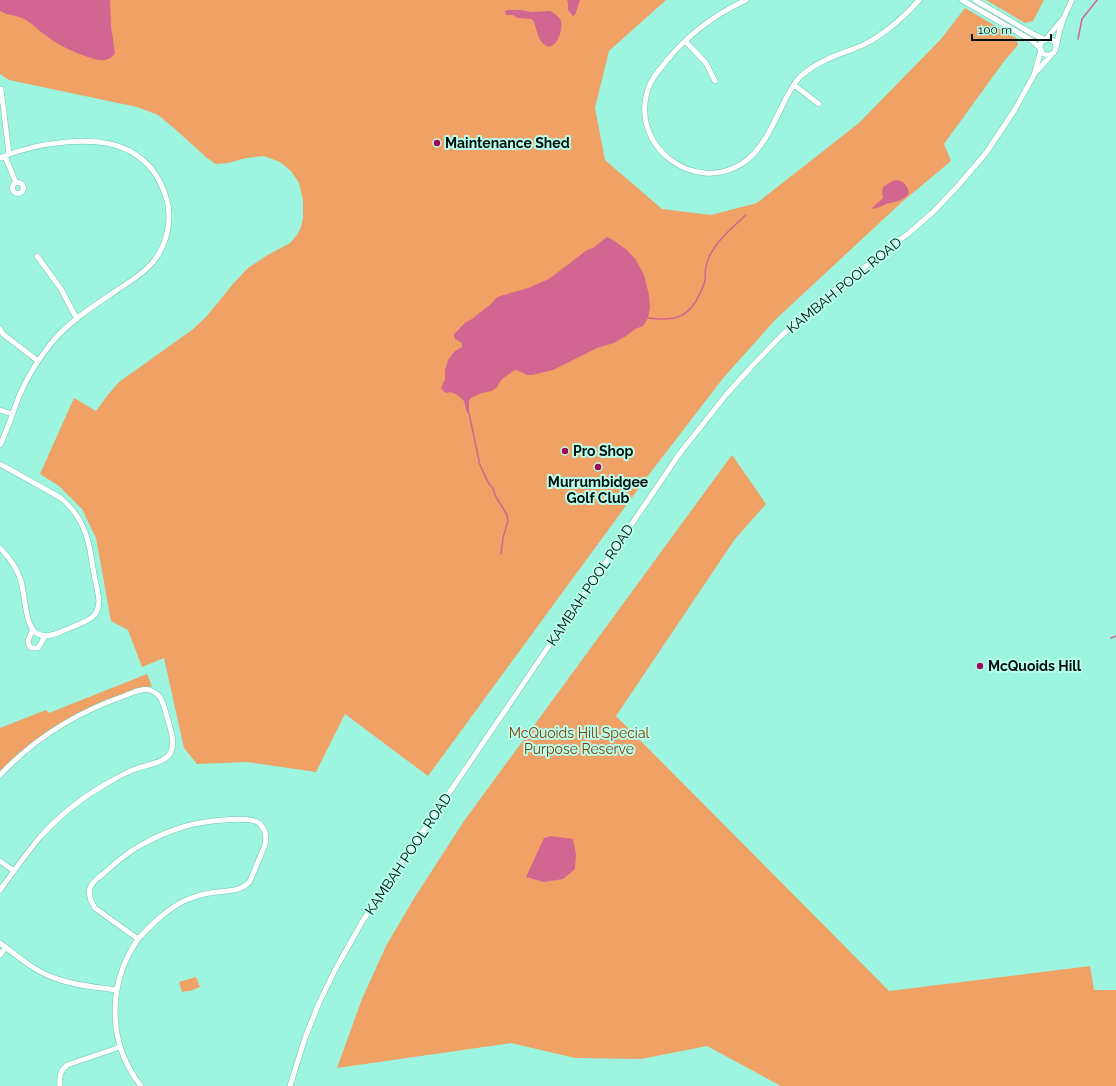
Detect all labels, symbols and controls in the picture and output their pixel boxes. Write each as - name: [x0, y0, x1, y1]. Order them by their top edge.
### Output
- scale bar: [972, 16, 1051, 42]
- text: 100 m: [978, 23, 1012, 37]
- place label: Maintenance Shed: [445, 135, 570, 151]
- marker: Maintenance Shed: [432, 138, 442, 148]
- street label: KAMBAH POOL ROAD: [783, 234, 905, 336]
- place label: Pro Shop: [573, 443, 633, 459]
- marker: Pro Shop: [560, 446, 570, 456]
- marker: Murrumbidgee Golf Club: [593, 462, 603, 472]
- place label: Murrumbidgee Golf Club: [548, 474, 649, 506]
- street label: KAMBAH POOL ROAD: [543, 521, 637, 649]
- place label: McQuoids Hill: [988, 658, 1082, 674]
- marker: McQuoids Hill: [975, 661, 985, 671]
- park label: McQuoids Hill Special Purpose Reserve: [509, 725, 650, 757]
- street label: KAMBAH POOL ROAD: [361, 790, 455, 918]

